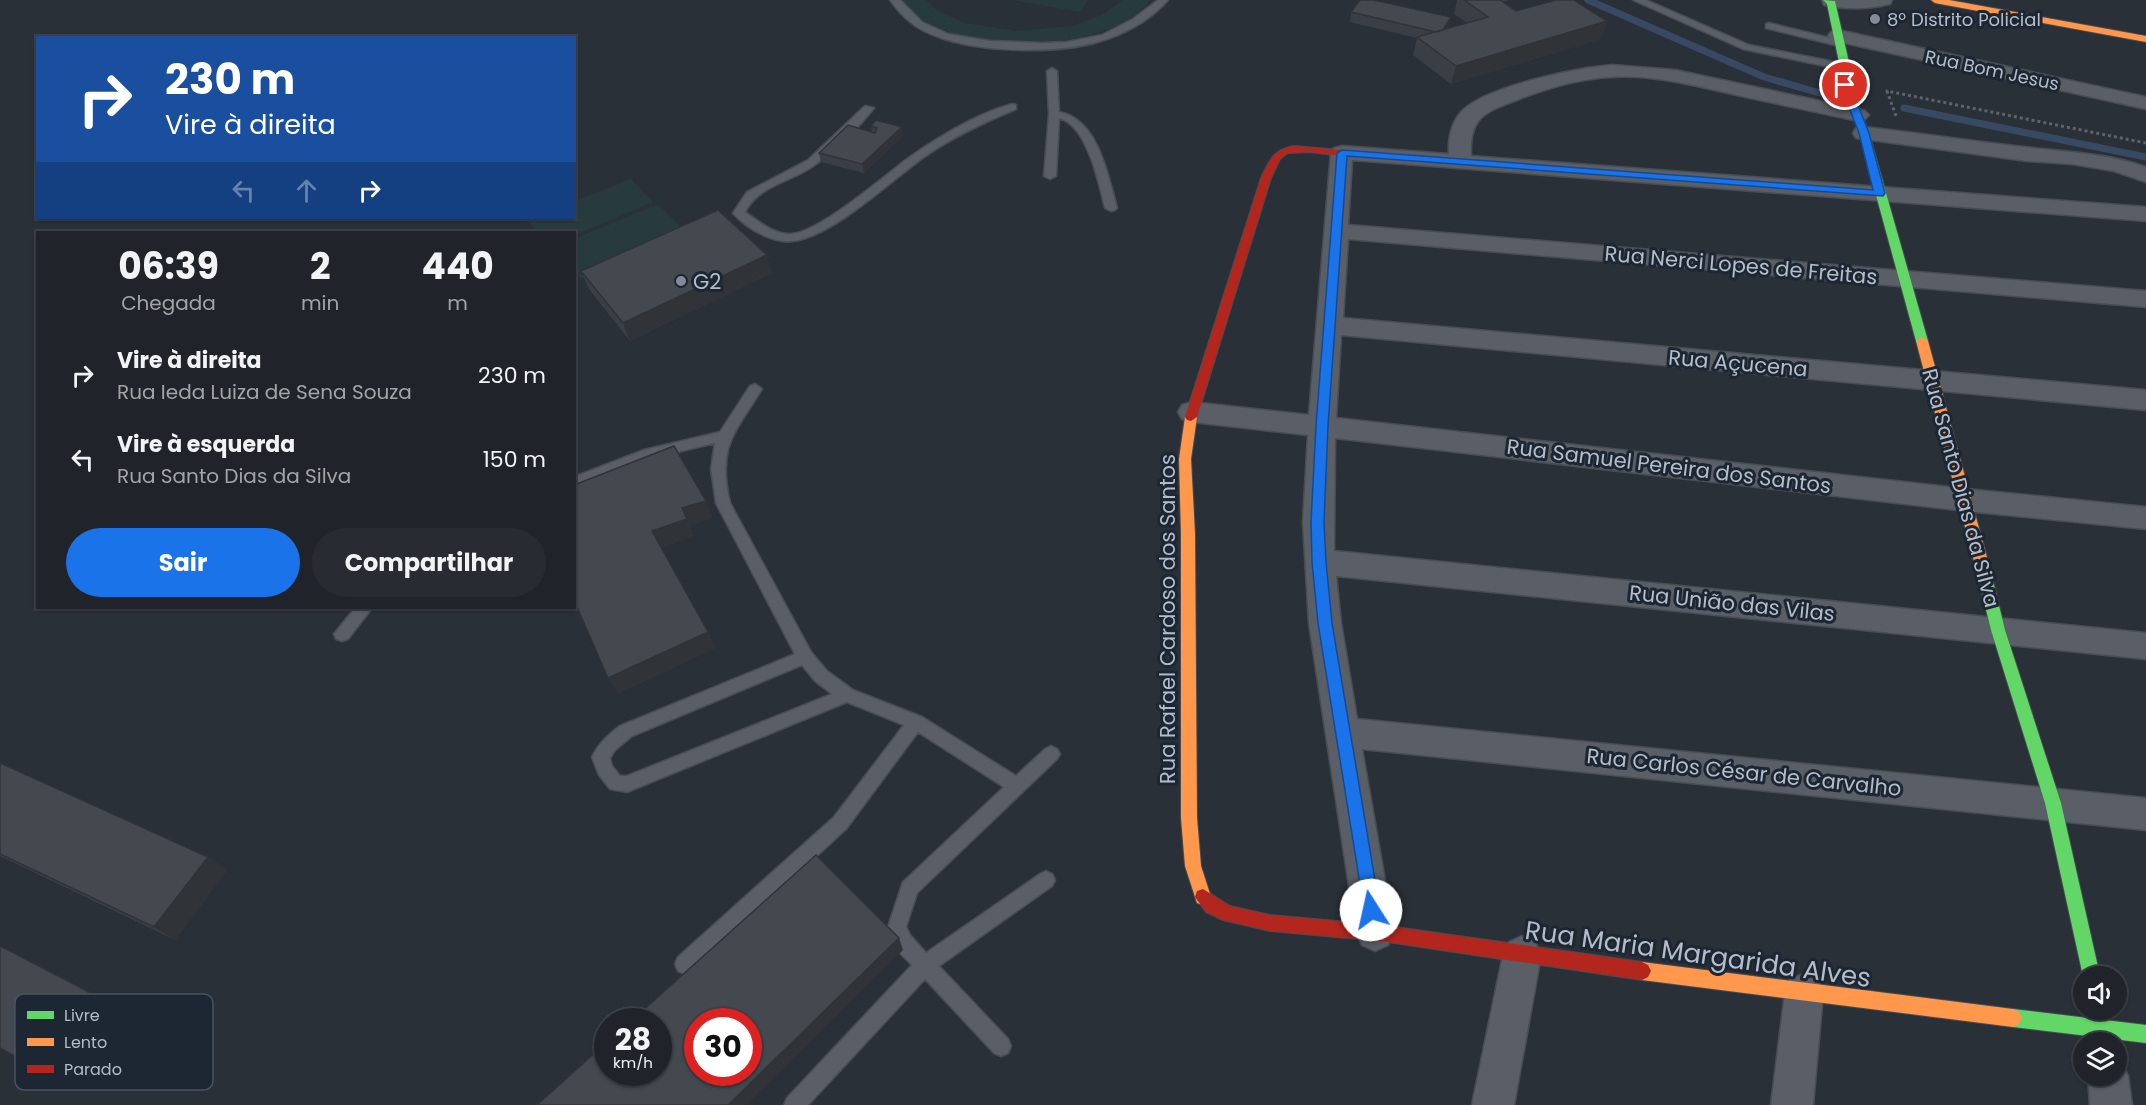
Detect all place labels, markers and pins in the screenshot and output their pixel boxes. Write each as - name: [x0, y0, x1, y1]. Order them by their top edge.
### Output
- place label: 8º Distrito Policial: [1887, 7, 2041, 32]
- marker: 8º Distrito Policial: [1868, 12, 1882, 26]
- pin: [1819, 59, 1870, 110]
- place label: G2: [693, 267, 721, 296]
- marker: G2: [674, 274, 688, 288]

